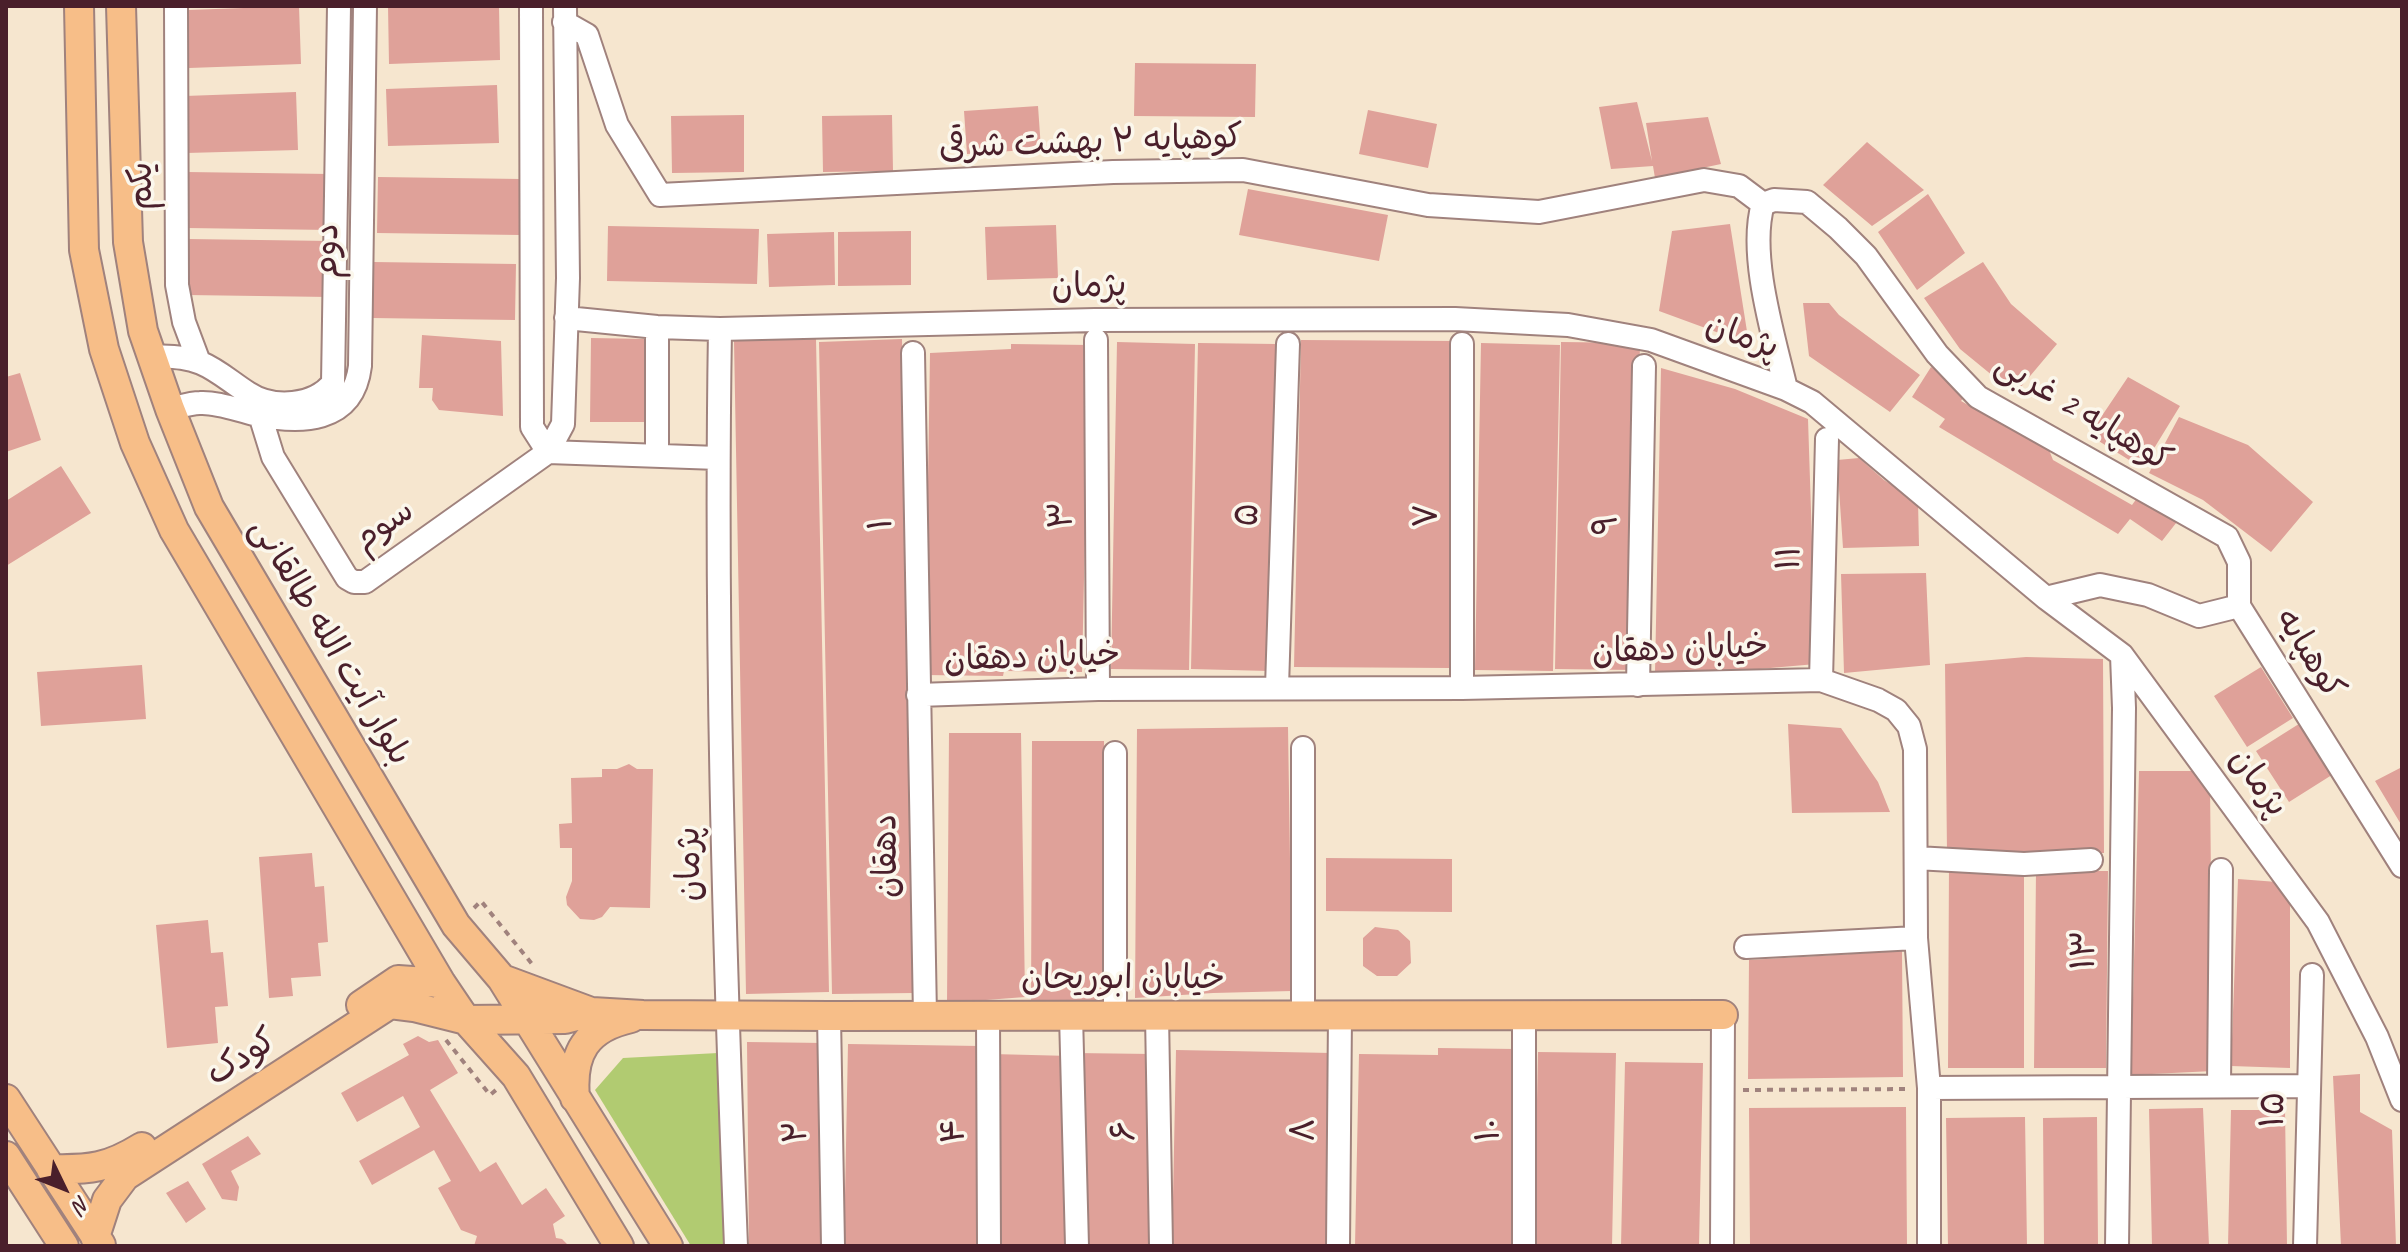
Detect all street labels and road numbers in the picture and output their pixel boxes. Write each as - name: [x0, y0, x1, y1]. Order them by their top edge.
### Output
- street label: کوهپایه ۲ بهشت شرقی: [938, 117, 1244, 169]
- street label: یکم: [122, 162, 162, 210]
- street label: دوم: [307, 223, 349, 279]
- street label: پژمان: [1051, 266, 1127, 308]
- street label: پژمان: [1700, 305, 1784, 369]
- street label: کوهپایه 2 غربی: [1987, 344, 2179, 482]
- street label: سوم: [346, 491, 422, 561]
- street label: ۳: [1043, 501, 1083, 529]
- street label: ۵: [1227, 503, 1269, 527]
- street label: ۷: [1408, 504, 1448, 528]
- street label: بلوار آیت الله طالقانی: [240, 511, 420, 773]
- street label: ۹: [1586, 514, 1628, 536]
- street label: ۱: [861, 517, 903, 531]
- street label: ۱۱: [1769, 545, 1811, 571]
- street label: کوهپایه: [2265, 601, 2353, 707]
- street label: خیابان دهقان: [1591, 627, 1769, 673]
- street label: خیابان دهقان: [943, 635, 1121, 681]
- street label: پژمان: [2219, 741, 2297, 825]
- street label: دهقان: [866, 814, 908, 898]
- street label: پژمان: [669, 826, 711, 902]
- street label: ۱۳: [2064, 930, 2106, 970]
- street label: خیابان ابوریحان: [1021, 959, 1225, 999]
- street label: کودک: [199, 1020, 285, 1096]
- street label: ۱۵: [2253, 1092, 2295, 1128]
- street label: ۴: [935, 1118, 975, 1144]
- street label: ۸: [1285, 1118, 1325, 1142]
- street label: ۱۰: [1470, 1118, 1510, 1142]
- street label: ۲: [776, 1120, 818, 1144]
- street label: ۶: [1104, 1120, 1146, 1142]

